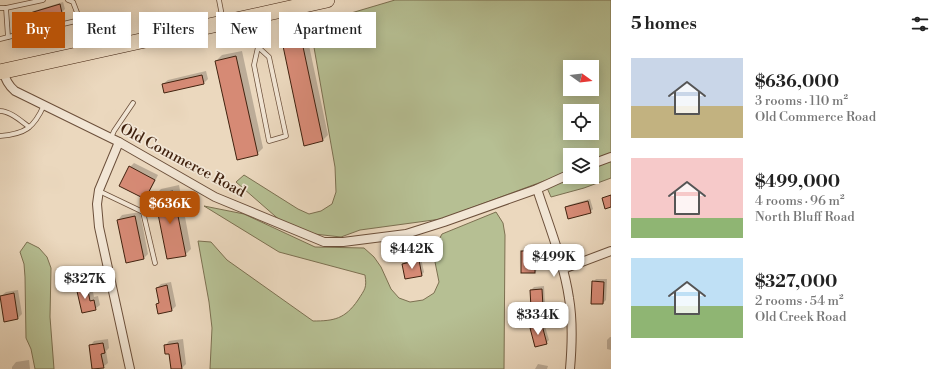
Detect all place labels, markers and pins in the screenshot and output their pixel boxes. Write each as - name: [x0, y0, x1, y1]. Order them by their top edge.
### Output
- pin: $636K: [142, 191, 198, 225]
- pin: $442K: [384, 236, 440, 270]
- pin: $499K: [526, 244, 582, 278]
- pin: $327K: [57, 266, 113, 300]
- pin: $334K: [510, 302, 566, 336]

